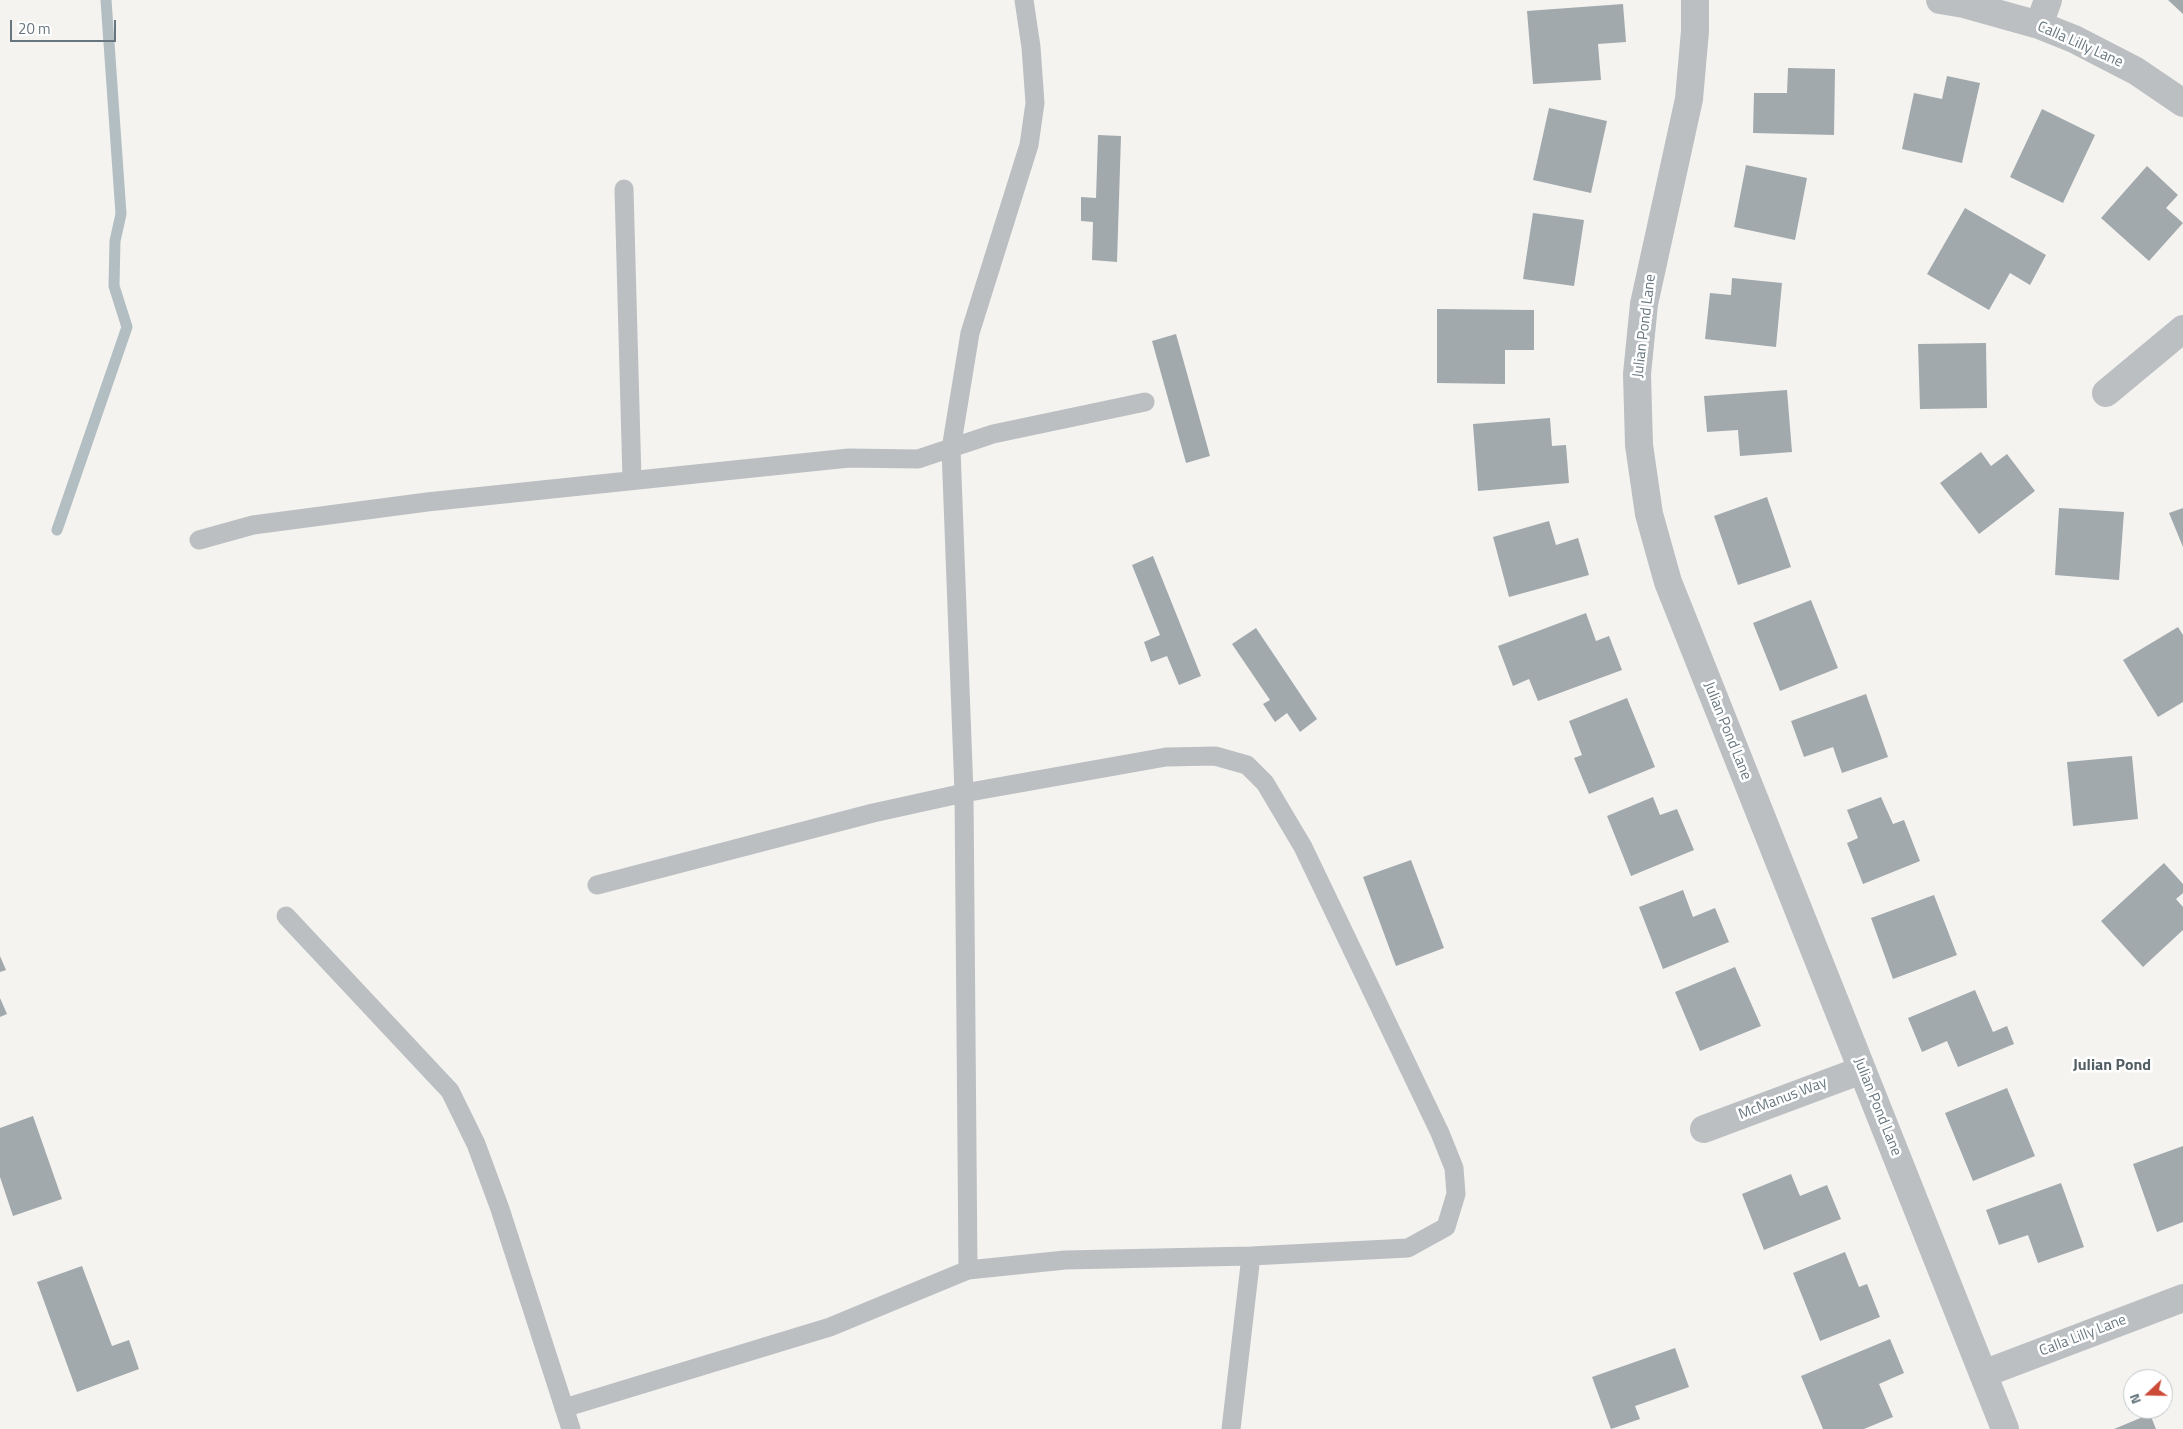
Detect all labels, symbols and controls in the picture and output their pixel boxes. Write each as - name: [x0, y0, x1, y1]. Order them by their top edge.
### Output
- scale bar: [12, 10, 119, 42]
- text: 20 m: [18, 17, 51, 40]
- street label: Calla Lilly Lane: [2034, 18, 2126, 72]
- street label: Julian Pond Lane: [1630, 273, 1660, 379]
- street label: Julian Pond Lane: [1699, 679, 1755, 783]
- street label: Julian Pond Lane: [1849, 1055, 1905, 1159]
- district label: Julian Pond: [2073, 1056, 2151, 1076]
- street label: McManus Way: [1736, 1074, 1830, 1124]
- street label: Calla Lilly Lane: [2037, 1311, 2129, 1361]
- north arrow: [2123, 1369, 2173, 1419]
- text: N: [2123, 1391, 2146, 1407]

